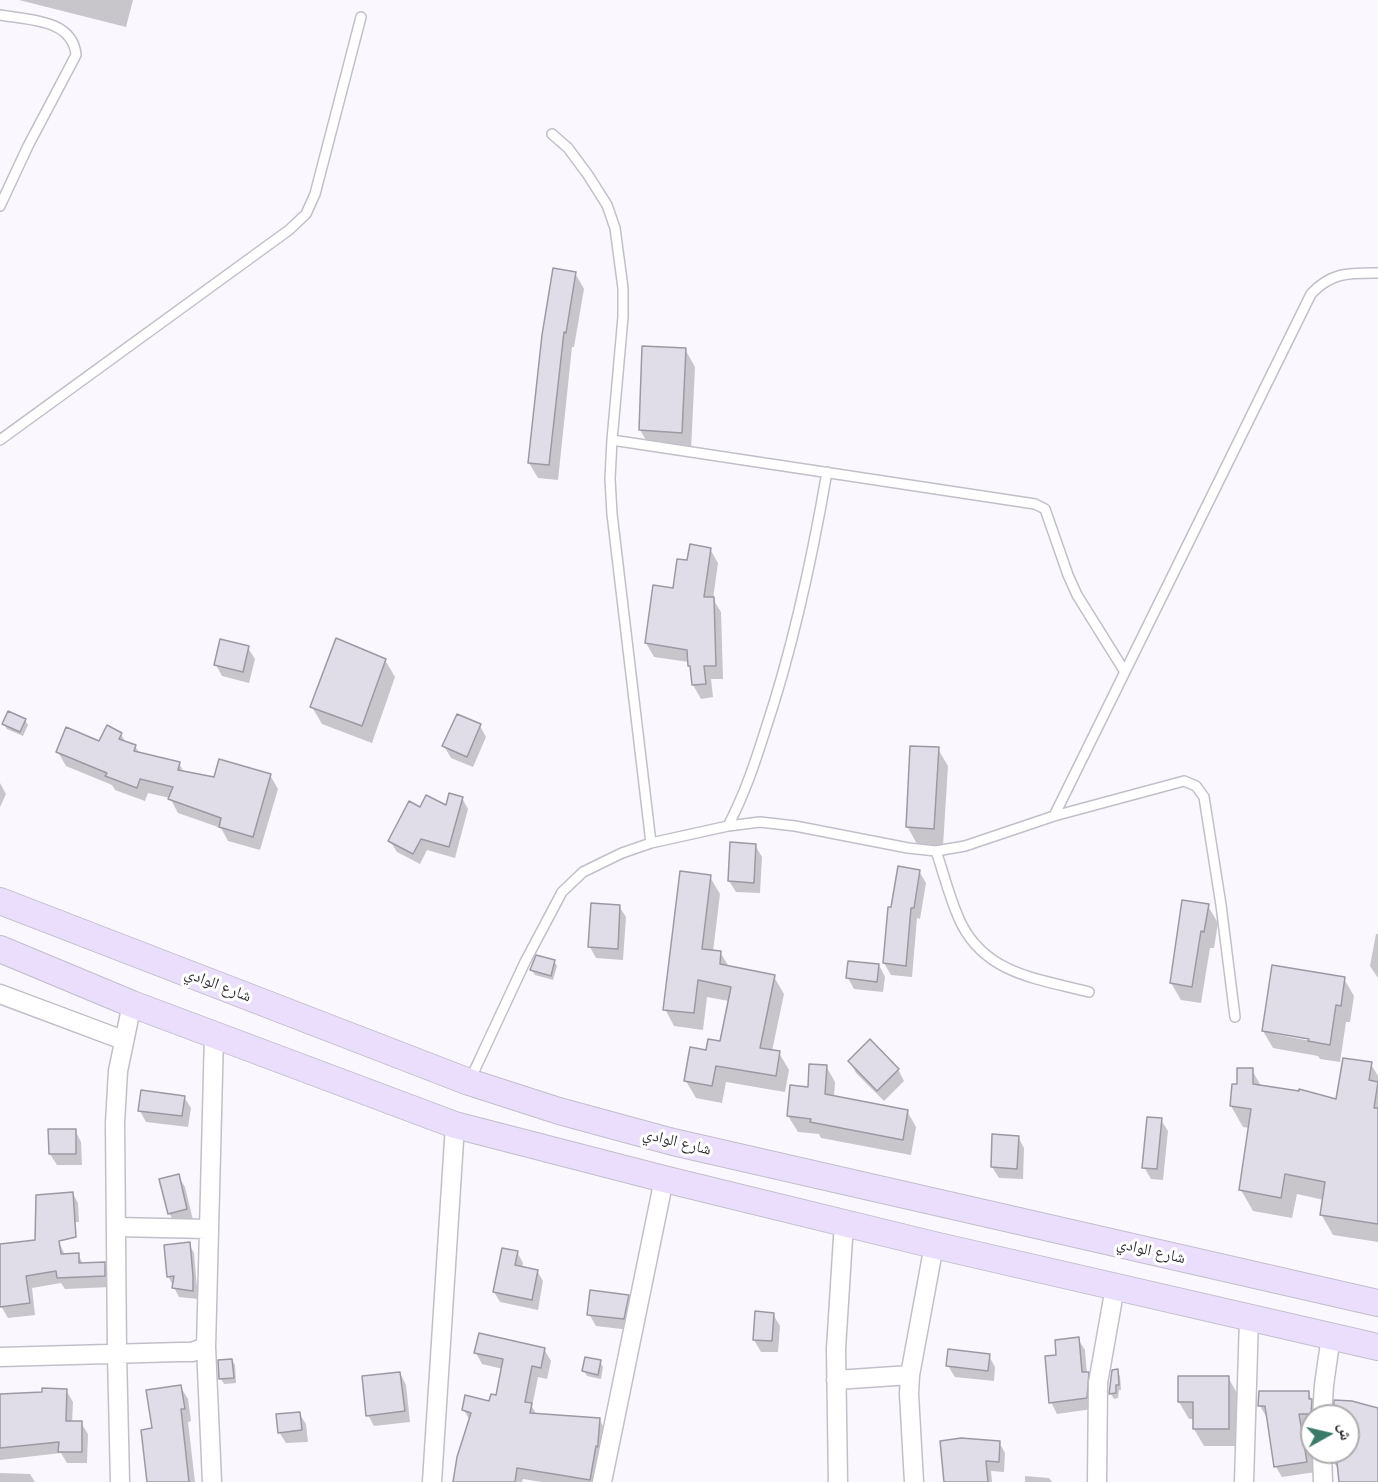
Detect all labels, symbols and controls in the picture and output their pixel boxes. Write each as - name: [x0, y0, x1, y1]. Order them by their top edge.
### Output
- street label: شارع الوادي: [182, 964, 254, 1006]
- street label: شارع الوادي: [641, 1124, 713, 1160]
- street label: شارع الوادي: [1115, 1234, 1187, 1268]
- north arrow: [1300, 1404, 1360, 1464]
- text: ش: [1335, 1422, 1357, 1442]

